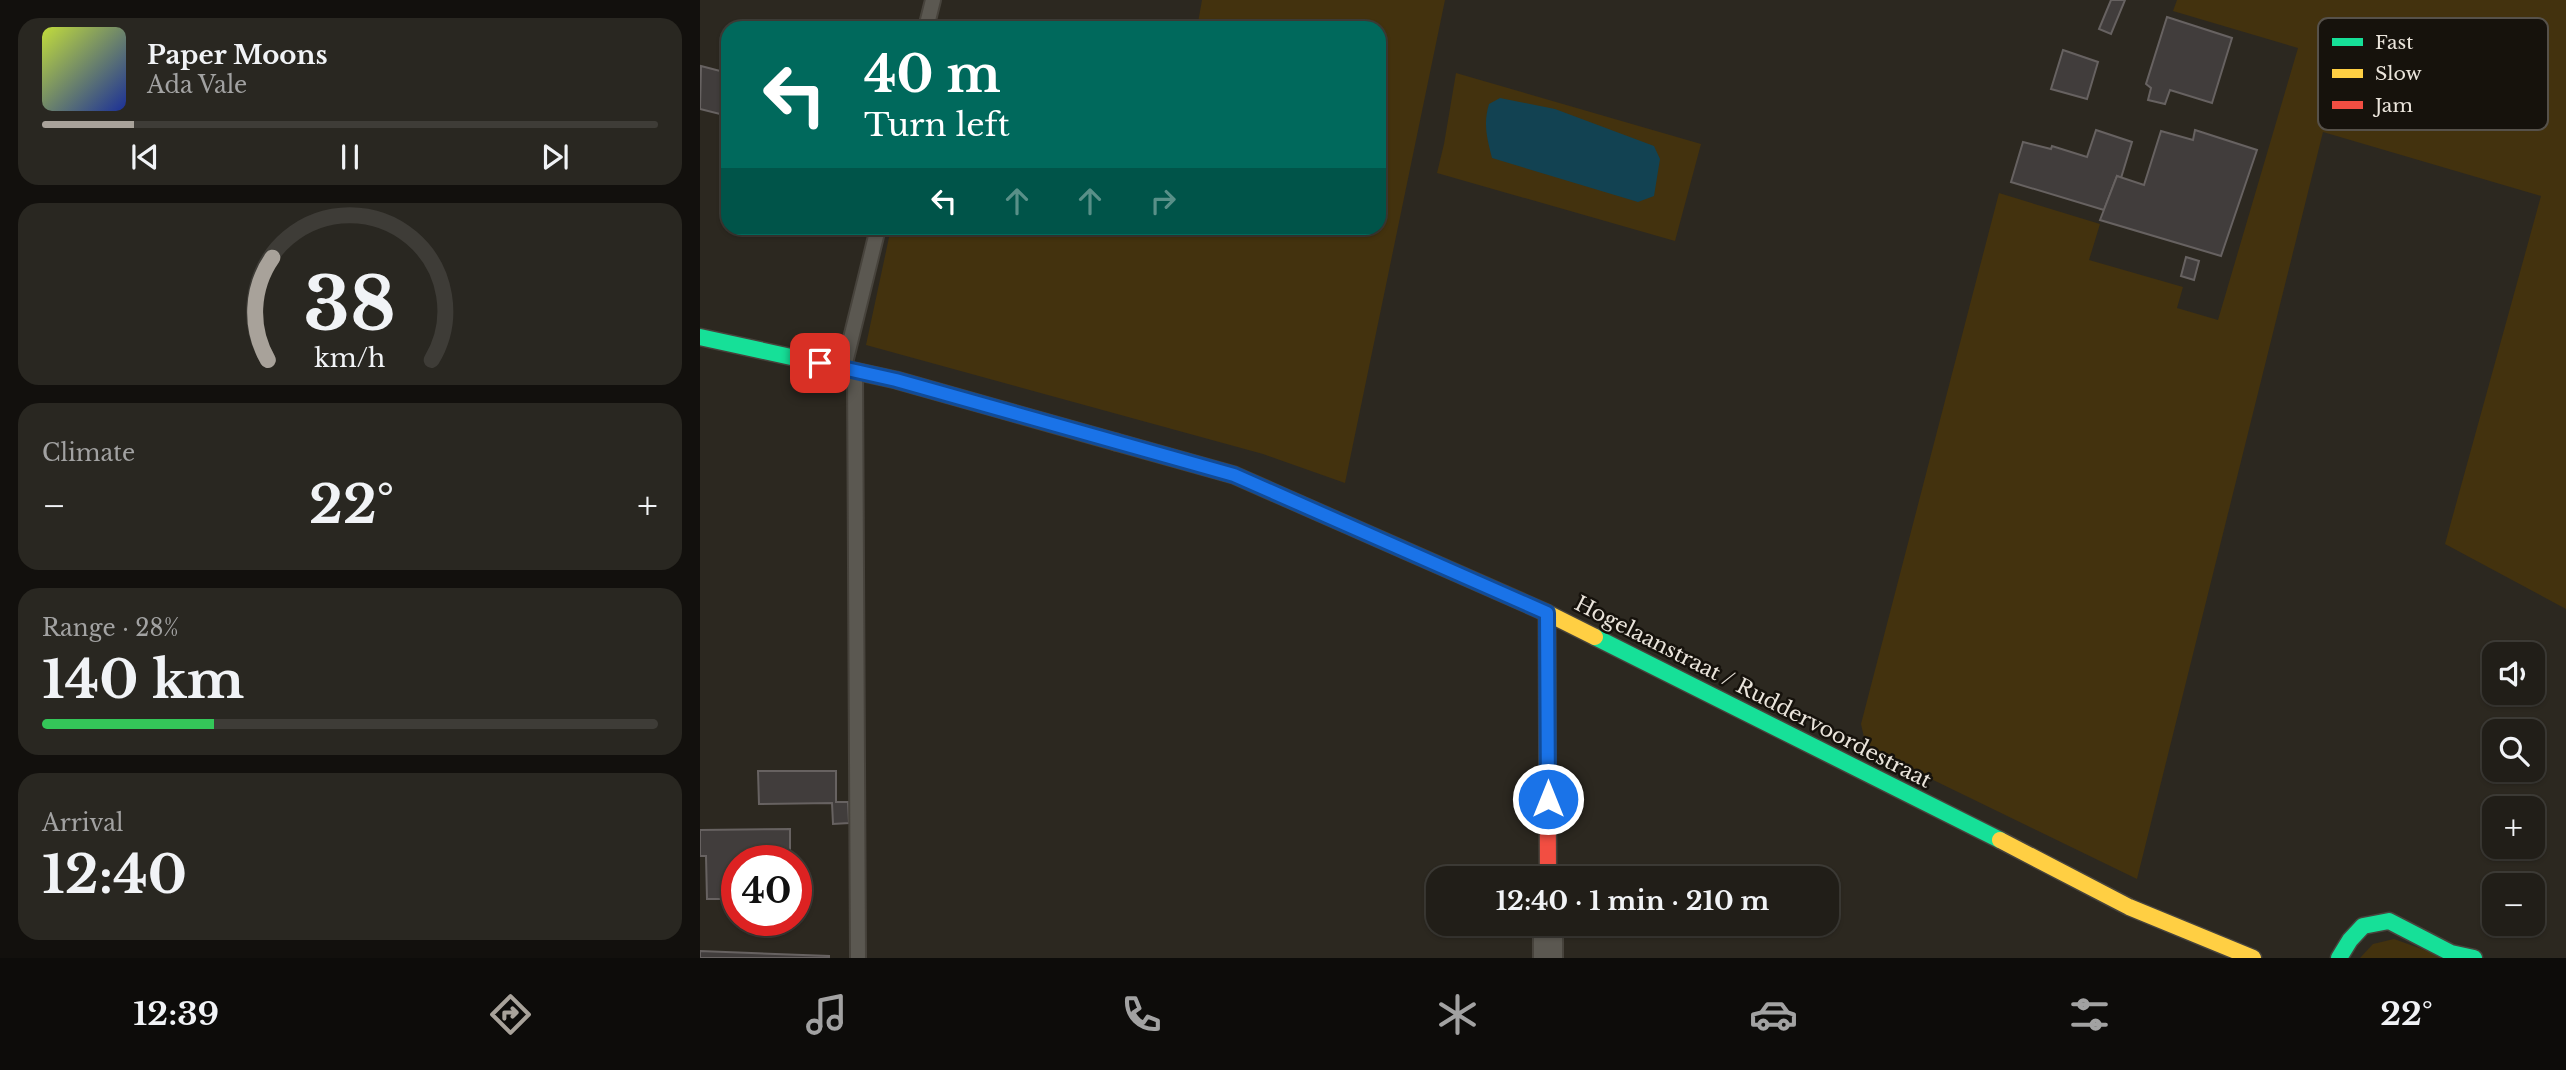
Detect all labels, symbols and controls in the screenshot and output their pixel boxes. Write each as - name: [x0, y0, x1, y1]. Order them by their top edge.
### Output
- legend: [2318, 18, 2548, 130]
- text: Fast: [2375, 31, 2414, 54]
- text: Paper Moons: [147, 39, 328, 71]
- text: 40 m: [864, 44, 1001, 105]
- icon: left: [749, 49, 840, 140]
- text: Slow: [2375, 62, 2422, 85]
- text: Ada Vale: [147, 71, 247, 99]
- text: Jam: [2372, 94, 2413, 117]
- text: Turn left: [864, 105, 1010, 145]
- icon: previous: [126, 138, 164, 176]
- icon: pause: [331, 138, 369, 176]
- icon: next: [536, 138, 574, 176]
- icon: left: [925, 182, 963, 220]
- icon: ahead: [998, 182, 1036, 220]
- icon: ahead: [1071, 182, 1109, 220]
- icon: right: [1144, 182, 1182, 220]
- text: 38: [304, 259, 396, 350]
- pin: [790, 333, 850, 393]
- text: km/h: [315, 343, 385, 374]
- icon: arrive: [801, 344, 839, 382]
- text: Climate: [42, 439, 135, 467]
- text: 22°: [309, 473, 394, 537]
- text: −: [42, 482, 66, 529]
- text: +: [637, 482, 658, 529]
- street label: Hogelaanstraat / Ruddervoordestraat: [1570, 590, 1936, 794]
- text: Range · 28%: [42, 614, 179, 642]
- map controls: [2482, 642, 2545, 936]
- button: sound: [2482, 642, 2545, 705]
- text: 140 km: [42, 648, 244, 712]
- button: search: [2482, 719, 2545, 782]
- position arrow: [1511, 762, 1585, 836]
- button: +: [2482, 796, 2545, 859]
- text: Arrival: [42, 809, 123, 837]
- text: 12:40: [42, 843, 187, 907]
- speed limit sign: 40: [721, 845, 812, 936]
- button: −: [2482, 873, 2545, 936]
- text: 12:40 · 1 min · 210 m: [1496, 885, 1769, 917]
- icon: directions: [486, 990, 535, 1039]
- icon: music: [802, 990, 851, 1039]
- icon: phone: [1117, 990, 1166, 1039]
- icon: climate: [1433, 990, 1482, 1039]
- icon: car: [1749, 990, 1798, 1039]
- icon: filters: [2065, 990, 2114, 1039]
- text: 12:39: [133, 994, 219, 1034]
- text: 22°: [2380, 994, 2433, 1034]

